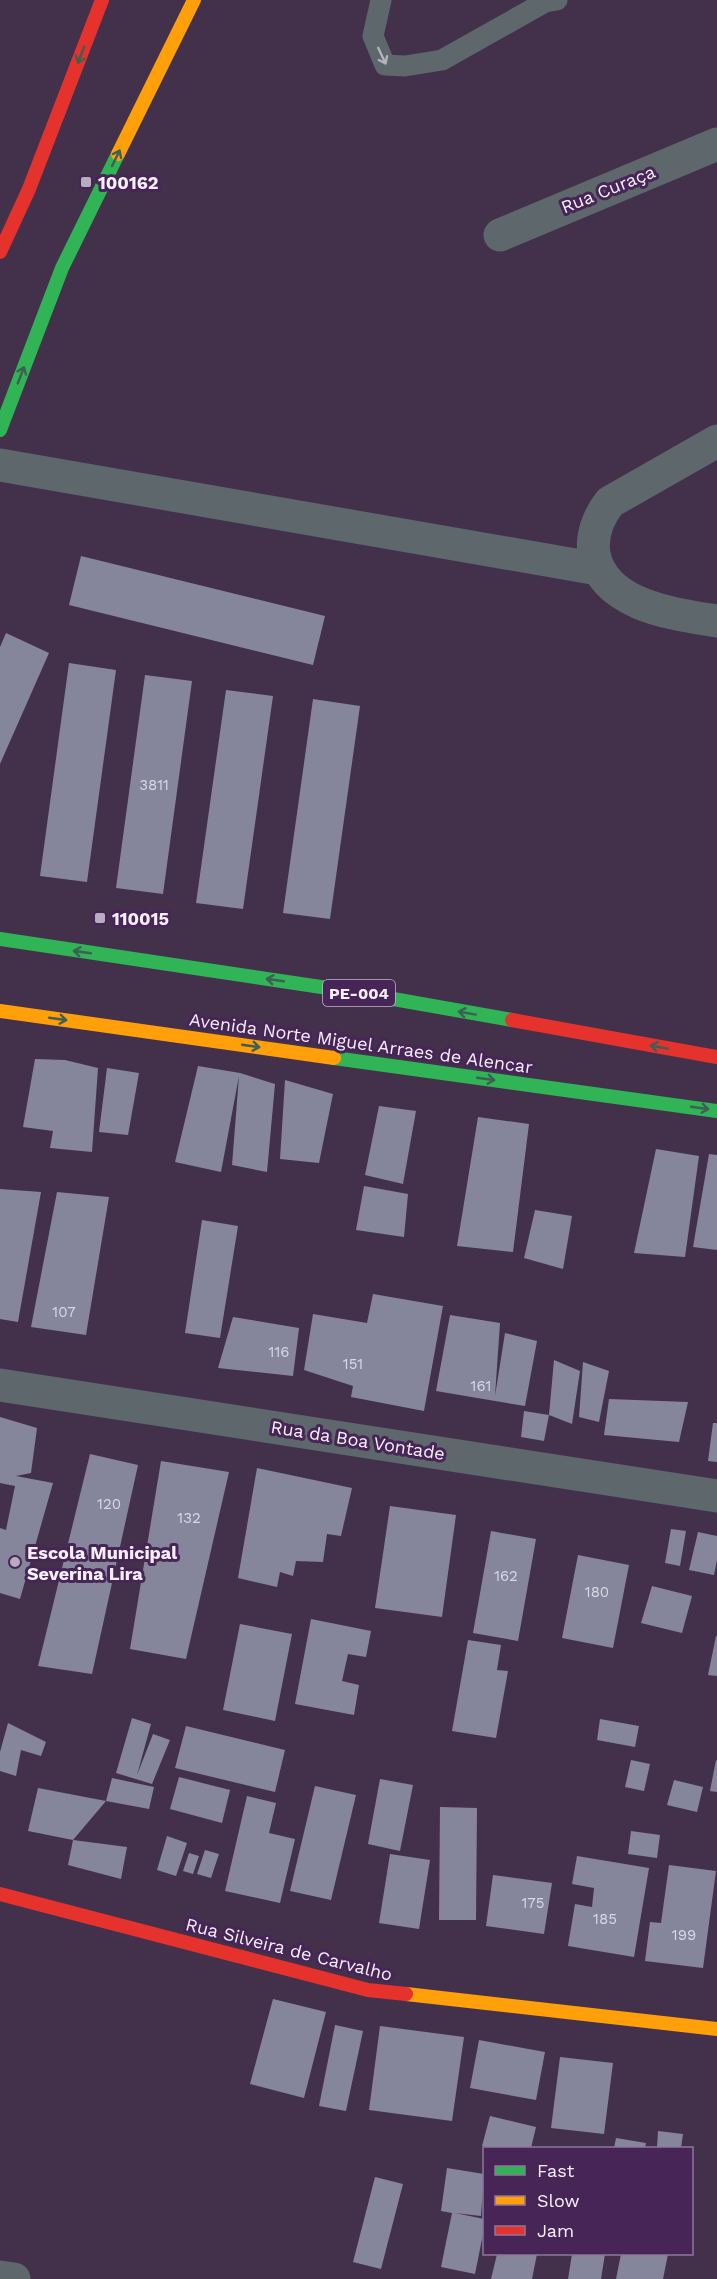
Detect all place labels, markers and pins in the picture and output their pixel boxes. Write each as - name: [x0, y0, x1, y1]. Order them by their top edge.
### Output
- place label: 100162: [98, 172, 159, 193]
- marker: 100162: [79, 175, 93, 189]
- place label: 110015: [112, 908, 169, 929]
- marker: 110015: [93, 911, 107, 925]
- place label: Escola Municipal Severina Lira: [27, 1542, 177, 1584]
- marker: Escola Municipal Severina Lira: [8, 1555, 22, 1569]

